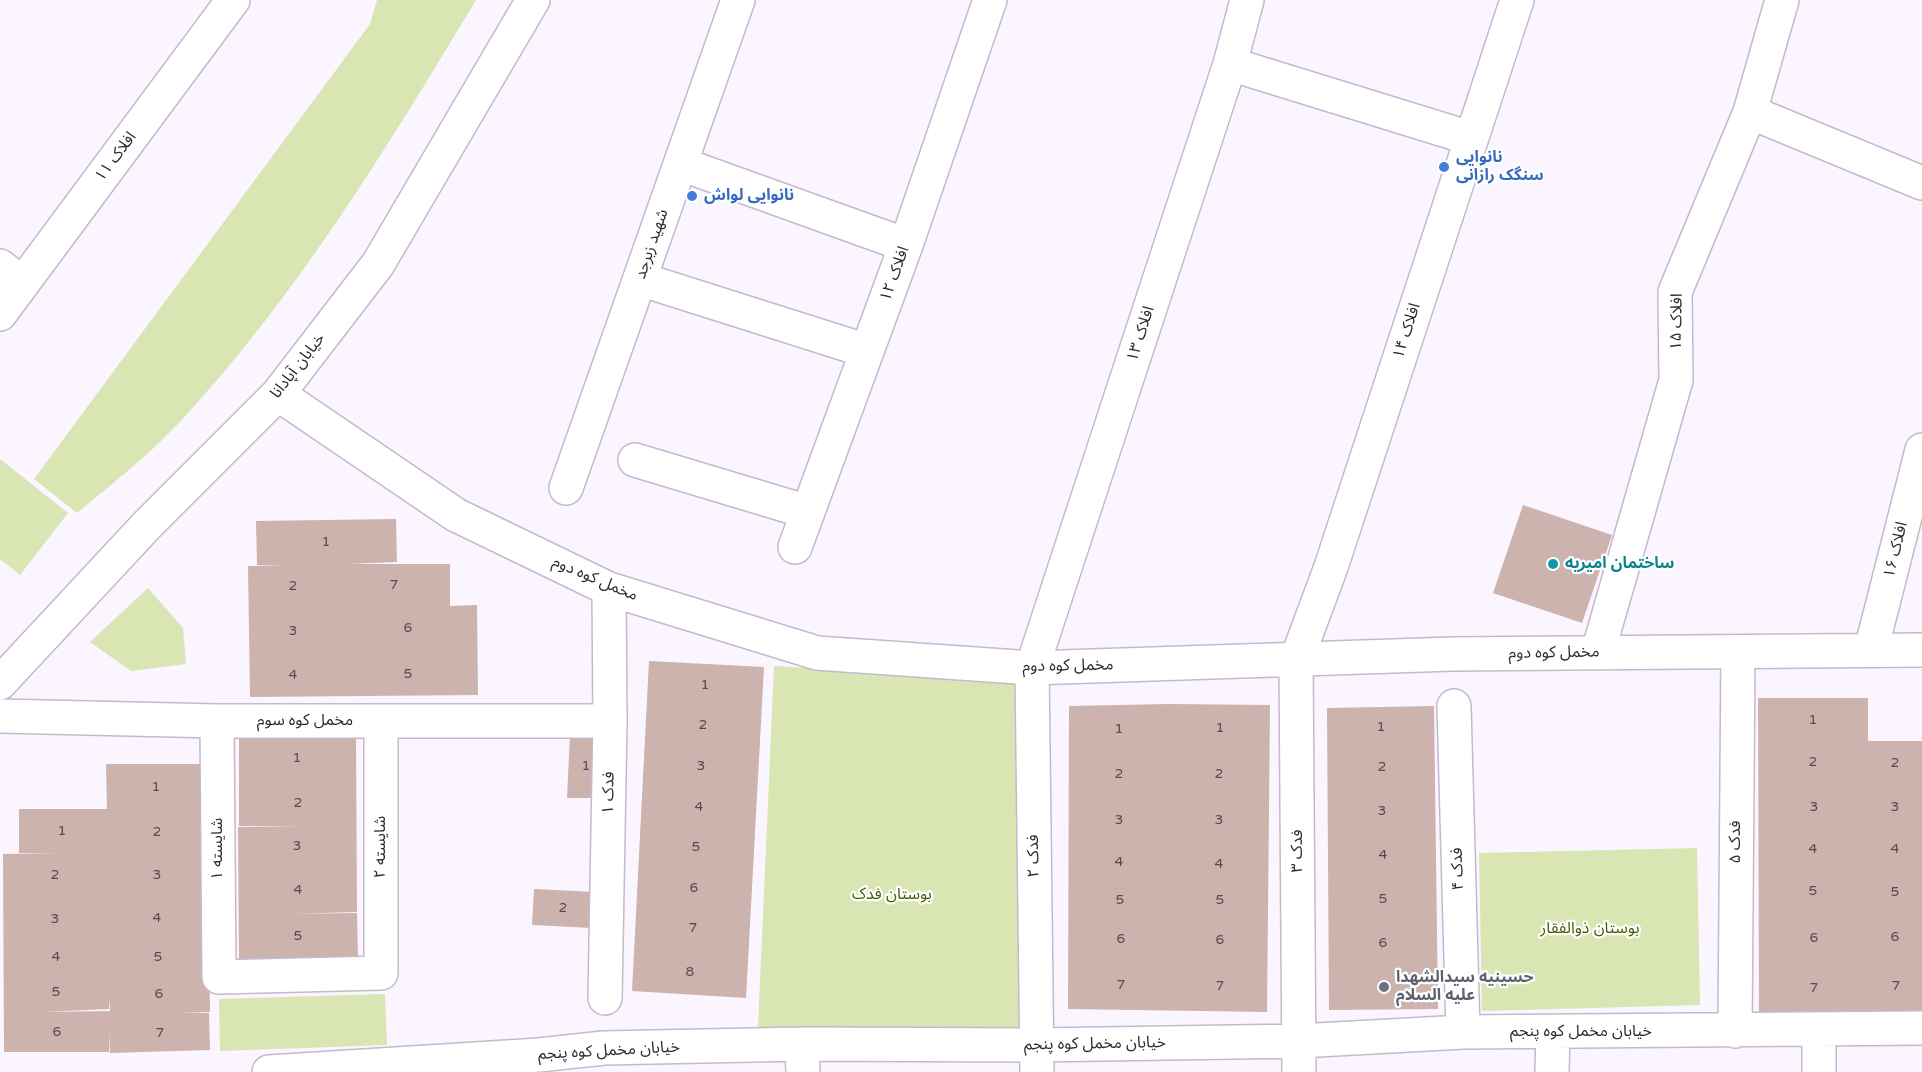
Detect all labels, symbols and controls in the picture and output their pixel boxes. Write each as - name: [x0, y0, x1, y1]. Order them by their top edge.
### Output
- street label: افلاک ۱۱: [91, 128, 141, 186]
- place label: نانوایی سنگک رازانی: [1456, 148, 1544, 186]
- marker: نانوایی سنگک رازانی: [1437, 160, 1451, 174]
- place label: نانوایی لواش: [704, 186, 794, 206]
- marker: نانوایی لواش: [685, 189, 699, 203]
- street label: شهید زبرجد: [631, 207, 673, 281]
- street label: افلاک ۱۲: [876, 244, 914, 304]
- street label: افلاک ۱۵: [1667, 293, 1687, 351]
- street label: افلاک ۱۴: [1389, 301, 1425, 361]
- street label: افلاک ۱۳: [1123, 304, 1159, 364]
- street label: خیابان آپادانا: [267, 329, 329, 403]
- street label: افلاک ۱۶: [1880, 520, 1912, 580]
- house number: 1: [322, 534, 330, 550]
- street label: مخمل کوه دوم: [549, 552, 641, 606]
- place label: ساختمان امیریه: [1565, 554, 1675, 574]
- marker: ساختمان امیریه: [1546, 557, 1560, 571]
- house number: 7: [390, 577, 398, 593]
- house number: 2: [289, 578, 297, 594]
- house number: 6: [404, 620, 412, 636]
- house number: 3: [289, 623, 297, 639]
- street label: مخمل کوه دوم: [1508, 643, 1600, 663]
- street label: مخمل کوه دوم: [1022, 656, 1114, 676]
- house number: 5: [404, 666, 412, 682]
- house number: 4: [289, 667, 297, 683]
- house number: 1: [701, 677, 709, 693]
- street label: مخمل کوه سوم: [257, 711, 353, 731]
- house number: 1: [1809, 712, 1817, 728]
- house number: 2: [699, 717, 707, 733]
- house number: 1: [1377, 719, 1385, 735]
- house number: 1: [1216, 720, 1224, 736]
- house number: 1: [1115, 721, 1123, 737]
- house number: 1: [293, 750, 301, 766]
- house number: 2: [1809, 754, 1817, 770]
- house number: 2: [1891, 755, 1899, 771]
- house number: 1: [582, 758, 590, 774]
- house number: 3: [697, 758, 705, 774]
- house number: 2: [1378, 759, 1386, 775]
- house number: 2: [1115, 766, 1123, 782]
- house number: 2: [1215, 766, 1223, 782]
- street label: فدک ۱: [599, 771, 619, 815]
- house number: 1: [152, 779, 160, 795]
- house number: 2: [294, 795, 302, 811]
- house number: 4: [695, 799, 703, 815]
- house number: 3: [1810, 799, 1818, 815]
- house number: 3: [1891, 799, 1899, 815]
- house number: 3: [1378, 803, 1386, 819]
- house number: 3: [1115, 812, 1123, 828]
- house number: 3: [1215, 812, 1223, 828]
- street label: شایسته ۲: [371, 816, 391, 878]
- street label: شایسته ۱: [208, 818, 228, 880]
- street label: فدک ۵: [1726, 820, 1746, 864]
- house number: 1: [58, 823, 66, 839]
- house number: 2: [153, 824, 161, 840]
- street label: فدک ۳: [1288, 829, 1308, 873]
- street label: فدک ۲: [1024, 834, 1044, 878]
- house number: 3: [293, 838, 301, 854]
- house number: 5: [692, 839, 700, 855]
- house number: 4: [1809, 841, 1817, 857]
- house number: 4: [1891, 841, 1899, 857]
- house number: 4: [1379, 847, 1387, 863]
- street label: فدک ۴: [1448, 847, 1468, 891]
- house number: 4: [1115, 854, 1123, 870]
- house number: 4: [1215, 856, 1223, 872]
- house number: 2: [51, 867, 59, 883]
- house number: 3: [153, 867, 161, 883]
- house number: 6: [690, 880, 698, 896]
- house number: 4: [294, 882, 302, 898]
- house number: 5: [1809, 883, 1817, 899]
- house number: 5: [1891, 884, 1899, 900]
- park label: بوستان فدک: [852, 885, 932, 905]
- house number: 5: [1379, 891, 1387, 907]
- house number: 5: [1116, 892, 1124, 908]
- house number: 5: [1216, 892, 1224, 908]
- house number: 2: [559, 900, 567, 916]
- house number: 4: [153, 910, 161, 926]
- house number: 3: [51, 911, 59, 927]
- park label: بوستان ذوالفقار: [1540, 919, 1640, 939]
- house number: 7: [689, 920, 697, 936]
- house number: 5: [294, 928, 302, 944]
- house number: 6: [1891, 929, 1899, 945]
- house number: 6: [1810, 930, 1818, 946]
- house number: 6: [1117, 931, 1125, 947]
- house number: 6: [1216, 932, 1224, 948]
- house number: 6: [1379, 935, 1387, 951]
- house number: 4: [52, 949, 60, 965]
- house number: 5: [154, 949, 162, 965]
- house number: 8: [686, 964, 694, 980]
- place label: حسینیه سیدالشهدا علیه السلام: [1396, 968, 1534, 1006]
- house number: 7: [1117, 977, 1125, 993]
- house number: 7: [1216, 978, 1224, 994]
- house number: 7: [1892, 978, 1900, 994]
- marker: حسینیه سیدالشهدا علیه السلام: [1377, 980, 1391, 994]
- house number: 7: [1810, 980, 1818, 996]
- house number: 5: [52, 984, 60, 1000]
- house number: 6: [155, 986, 163, 1002]
- street label: خیابان مخمل کوه پنجم: [1510, 1022, 1652, 1042]
- house number: 6: [53, 1024, 61, 1040]
- house number: 7: [156, 1025, 164, 1041]
- street label: خیابان مخمل کوه پنجم: [1024, 1033, 1166, 1055]
- street label: خیابان مخمل کوه پنجم: [538, 1038, 680, 1064]

